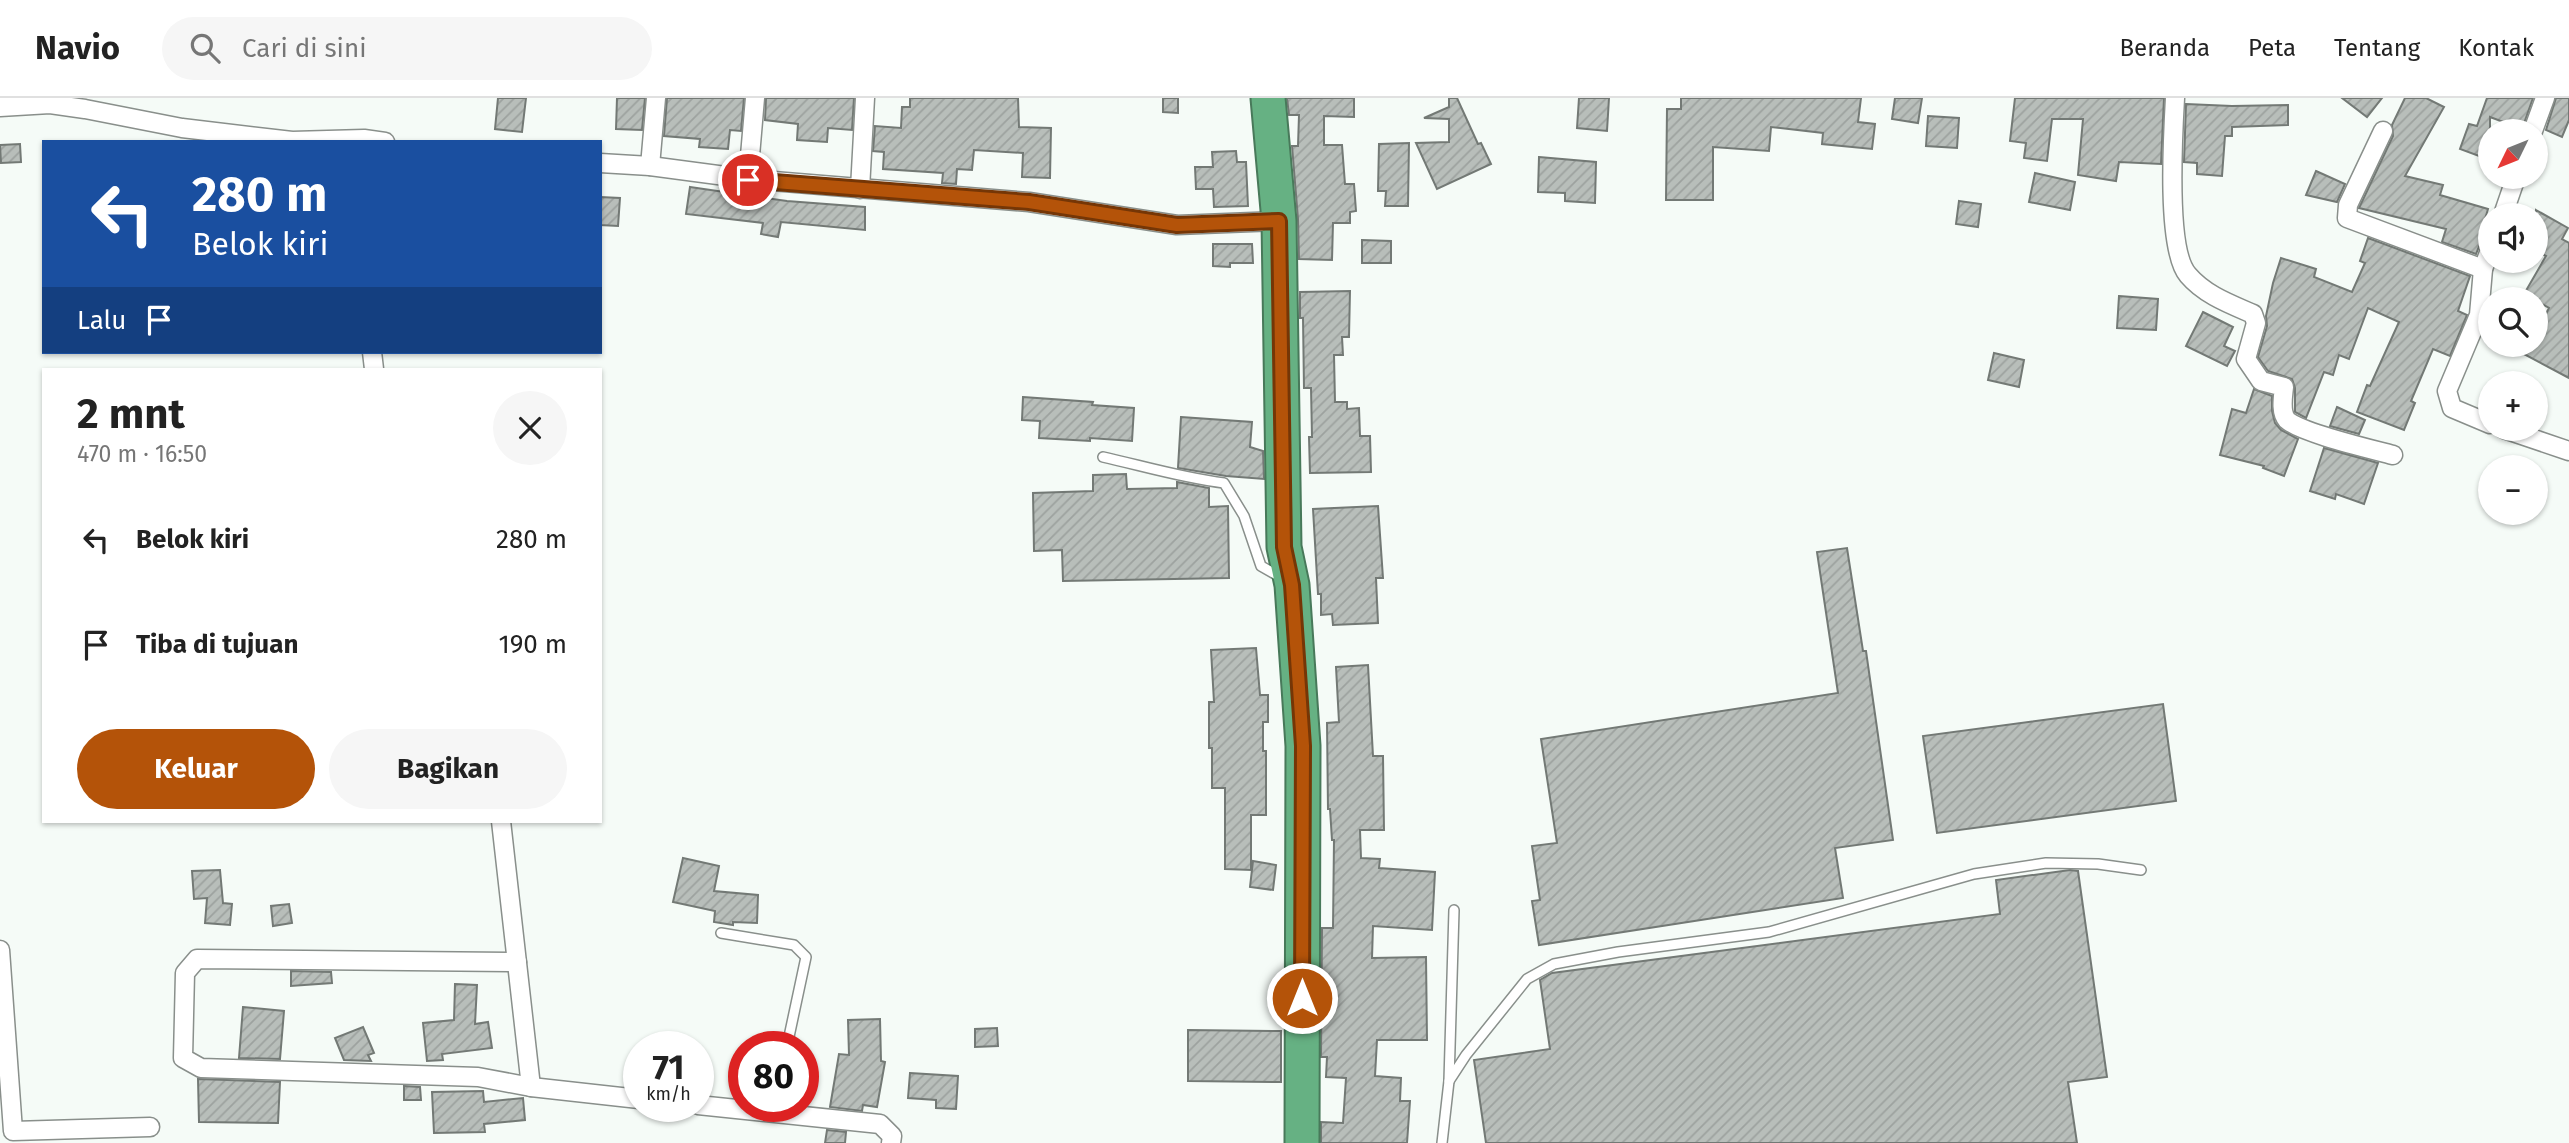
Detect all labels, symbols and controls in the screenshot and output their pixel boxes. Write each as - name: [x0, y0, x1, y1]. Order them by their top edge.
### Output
- search box: [162, 17, 652, 80]
- text: Navio: [35, 28, 120, 68]
- icon: search: [186, 29, 224, 67]
- text: Cari di sini: [242, 33, 367, 64]
- text: Beranda: [2119, 34, 2210, 62]
- text: Peta: [2248, 34, 2296, 62]
- text: Tentang: [2334, 34, 2420, 62]
- text: Kontak: [2458, 34, 2534, 62]
- north arrow: [2478, 119, 2548, 189]
- map controls: [2478, 119, 2548, 525]
- pin: [718, 150, 778, 210]
- icon: arrive: [729, 161, 767, 199]
- text: 280 m: [192, 165, 328, 224]
- icon: left: [77, 168, 168, 259]
- button: sound: [2478, 203, 2548, 273]
- text: Belok kiri: [192, 225, 328, 263]
- button: search: [2478, 287, 2548, 357]
- icon: arrive: [140, 301, 178, 339]
- text: Lalu: [77, 305, 126, 336]
- button: +: [2478, 371, 2548, 441]
- text: 2 mnt: [77, 389, 185, 439]
- button: close: [493, 391, 567, 465]
- text: 470 m · 16:50: [77, 440, 207, 468]
- button: −: [2478, 455, 2548, 525]
- icon: left: [77, 521, 115, 559]
- text: Belok kiri: [136, 524, 249, 555]
- text: 280 m: [496, 524, 567, 555]
- icon: arrive: [77, 626, 115, 664]
- text: Tiba di tujuan: [136, 629, 298, 660]
- text: 190 m: [498, 629, 567, 660]
- button: Keluar: [77, 729, 315, 809]
- button: Bagikan: [329, 729, 567, 809]
- position arrow: [1265, 961, 1339, 1035]
- speed limit sign: 80: [728, 1031, 819, 1122]
- text: 71: [652, 1046, 685, 1088]
- text: km/h: [646, 1083, 691, 1105]

